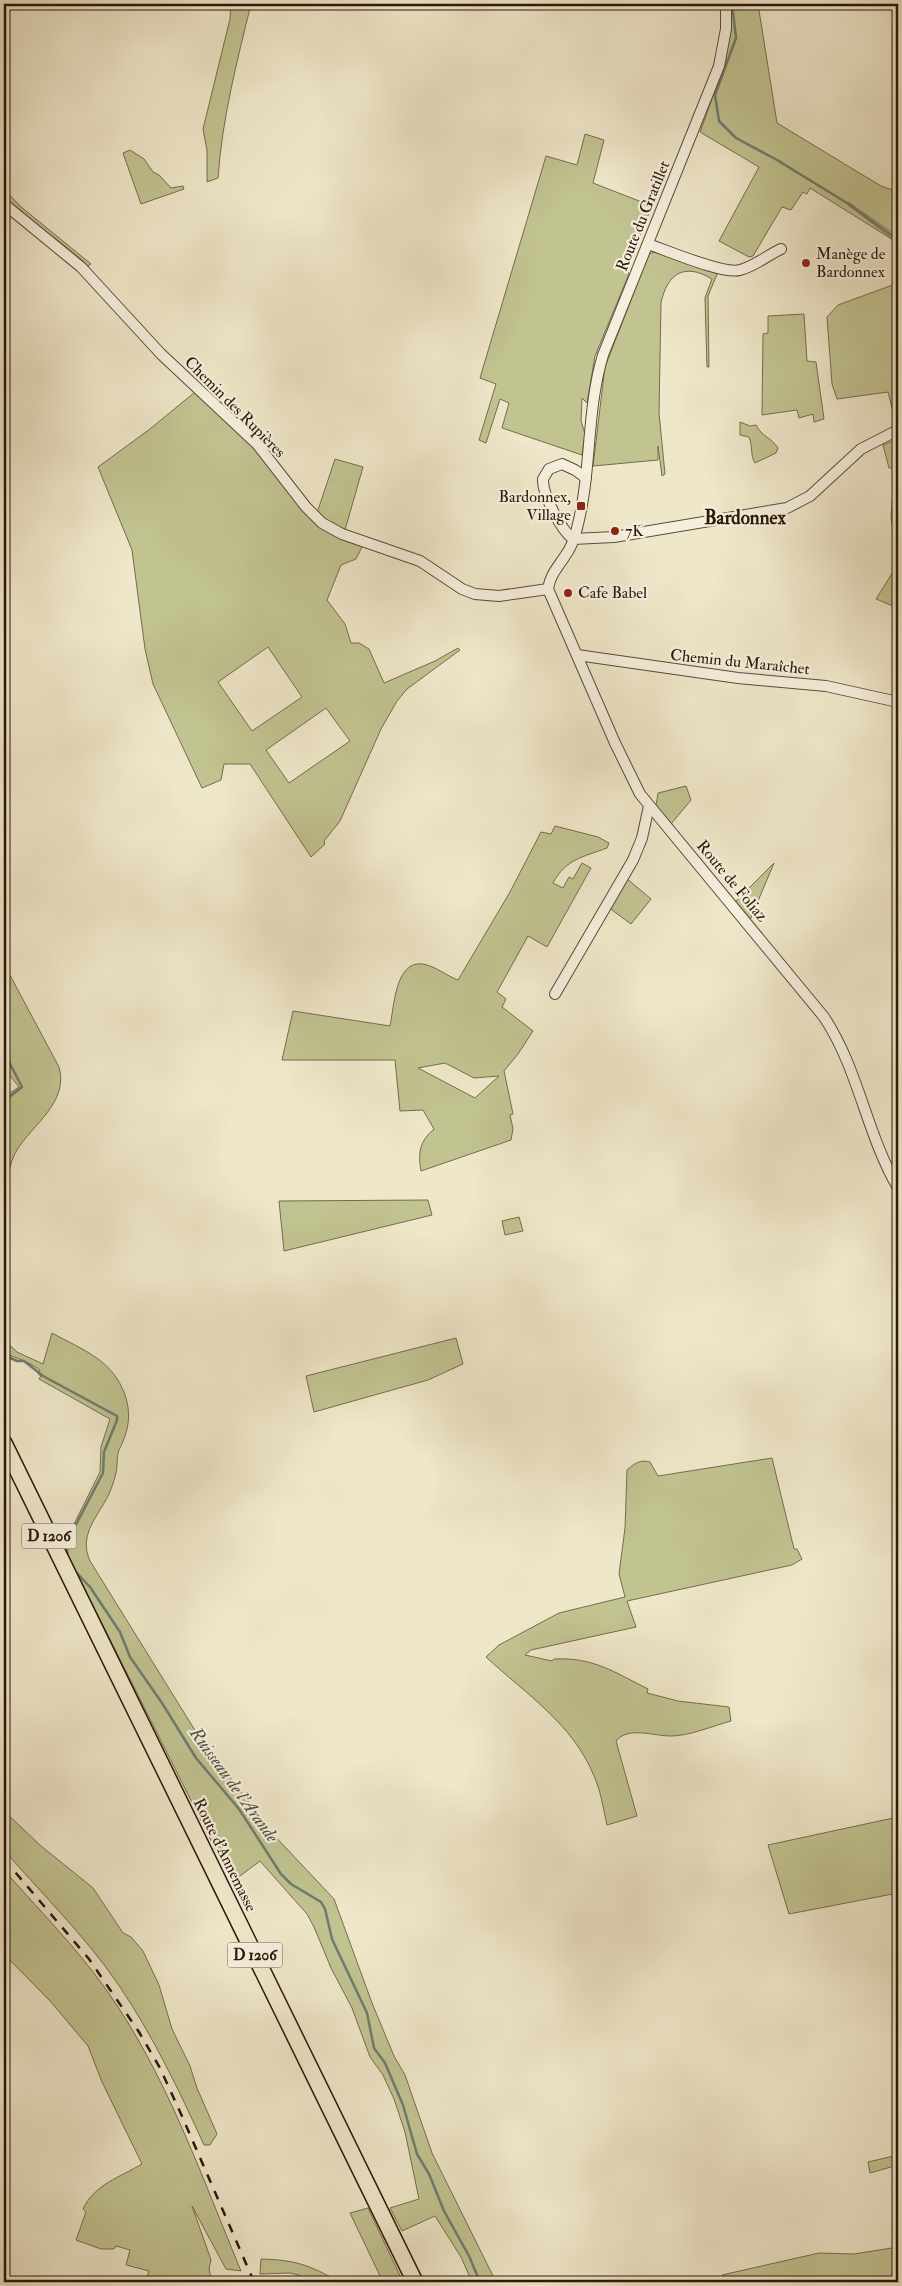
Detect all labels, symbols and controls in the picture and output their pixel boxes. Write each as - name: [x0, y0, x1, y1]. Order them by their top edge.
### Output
- street label: Route du Gratillet: [612, 158, 674, 274]
- place label: Manège de Bardonnex: [816, 244, 886, 282]
- marker: Manège de Bardonnex: [800, 257, 812, 269]
- street label: Chemin des Rupières: [179, 352, 290, 463]
- place label: Bardonnex, Village: [498, 487, 571, 525]
- marker: Bardonnex, Village: [575, 500, 587, 512]
- district label: Bardonnex: [704, 506, 786, 530]
- place label: 7K: [625, 521, 644, 541]
- marker: 7K: [609, 525, 621, 537]
- place label: Cafe Babel: [578, 583, 647, 603]
- marker: Cafe Babel: [562, 587, 574, 599]
- street label: Chemin du Maraîchet: [669, 645, 811, 679]
- street label: Route de Foliaz: [692, 836, 772, 926]
- road number: D 1206: [22, 1524, 76, 1548]
- water label: Ruisseau de l'Arande: [184, 1722, 284, 1848]
- street label: Route d'Annemasse: [189, 1795, 261, 1915]
- road number: D 1206: [228, 1942, 282, 1968]

